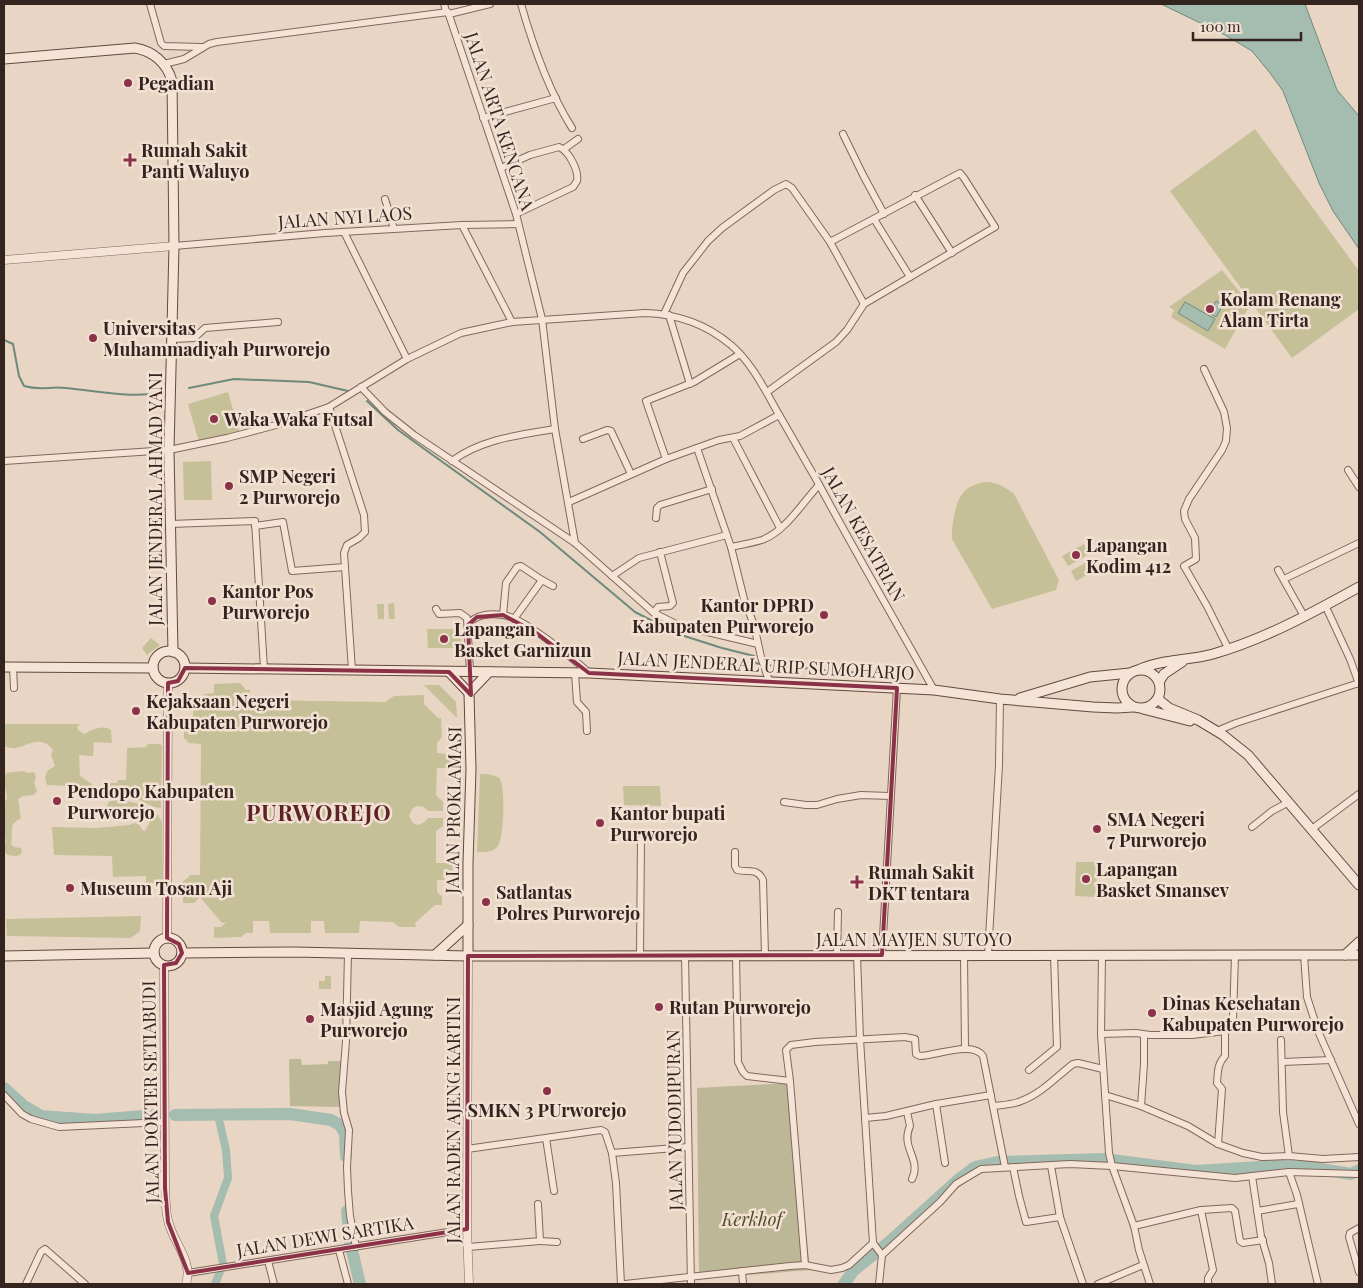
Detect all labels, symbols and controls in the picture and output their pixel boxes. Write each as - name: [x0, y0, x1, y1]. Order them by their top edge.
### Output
- scale bar: [1193, 10, 1300, 42]
- text: 100 m: [1200, 16, 1241, 36]
- street label: JALAN ARTA KENCANA: [460, 28, 540, 214]
- place label: Pegadian: [138, 71, 214, 95]
- marker: Pegadian: [122, 77, 134, 89]
- place label: Rumah Sakit Panti Waluyo: [141, 138, 249, 183]
- marker: Rumah Sakit Panti Waluyo: [123, 153, 137, 167]
- street label: JALAN NYI LAOS: [276, 200, 413, 234]
- place label: Kolam Renang Alam Tirta: [1219, 287, 1341, 332]
- marker: Kolam Renang Alam Tirta: [1204, 303, 1216, 315]
- place label: Universitas Muhammadiyah Purworejo: [103, 316, 330, 361]
- marker: Universitas Muhammadiyah Purworejo: [87, 332, 99, 344]
- street label: JALAN JENDERAL AHMAD YANI: [143, 372, 167, 627]
- place label: Waka Waka Futsal: [223, 407, 374, 431]
- marker: Waka Waka Futsal: [208, 413, 220, 425]
- street label: JALAN KESATRIAN: [816, 461, 911, 606]
- place label: SMP Negeri 2 Purworejo: [239, 464, 340, 509]
- marker: SMP Negeri 2 Purworejo: [223, 480, 235, 492]
- place label: Lapangan Kodim 412: [1086, 533, 1171, 578]
- marker: Lapangan Kodim 412: [1070, 549, 1082, 561]
- place label: Kantor Pos Purworejo: [222, 579, 314, 624]
- place label: Kantor DPRD Kabupaten Purworejo: [632, 593, 814, 638]
- marker: Kantor Pos Purworejo: [206, 595, 218, 607]
- marker: Kantor DPRD Kabupaten Purworejo: [818, 609, 830, 621]
- place label: Lapangan Basket Garnizun: [454, 617, 591, 662]
- marker: Lapangan Basket Garnizun: [438, 633, 450, 645]
- street label: JALAN JENDERAL URIP SUMOHARJO: [616, 645, 915, 685]
- place label: Kejaksaan Negeri Kabupaten Purworejo: [146, 689, 328, 734]
- marker: Kejaksaan Negeri Kabupaten Purworejo: [130, 705, 142, 717]
- street label: JALAN PROKLAMASI: [440, 726, 466, 895]
- place label: Pendopo Kabupaten Purworejo: [67, 779, 234, 824]
- marker: Pendopo Kabupaten Purworejo: [51, 795, 63, 807]
- district label: PURWOREJO: [246, 797, 392, 827]
- place label: Kantor bupati Purworejo: [610, 801, 726, 846]
- place label: SMA Negeri 7 Purworejo: [1107, 807, 1207, 852]
- marker: Kantor bupati Purworejo: [594, 817, 606, 829]
- marker: SMA Negeri 7 Purworejo: [1091, 823, 1103, 835]
- place label: Lapangan Basket Smansev: [1096, 857, 1230, 902]
- place label: Rumah Sakit DKT tentara: [868, 860, 975, 905]
- marker: Lapangan Basket Smansev: [1080, 873, 1092, 885]
- marker: Rumah Sakit DKT tentara: [850, 875, 864, 889]
- place label: Museum Tosan Aji: [80, 876, 233, 900]
- place label: Satlantas Polres Purworejo: [496, 880, 640, 925]
- marker: Museum Tosan Aji: [64, 882, 76, 894]
- marker: Satlantas Polres Purworejo: [480, 896, 492, 908]
- street label: JALAN MAYJEN SUTOYO: [815, 927, 1012, 951]
- street label: JALAN DOKTER SETIABUDI: [136, 980, 164, 1205]
- place label: Dinas Kesehatan Kabupaten Purworejo: [1162, 991, 1344, 1036]
- place label: Rutan Purworejo: [669, 995, 811, 1019]
- place label: Masjid Agung Purworejo: [320, 997, 433, 1042]
- street label: JALAN RADEN AJENG KARTINI: [441, 997, 465, 1244]
- marker: Rutan Purworejo: [653, 1001, 665, 1013]
- marker: Dinas Kesehatan Kabupaten Purworejo: [1146, 1007, 1158, 1019]
- marker: Masjid Agung Purworejo: [304, 1013, 316, 1025]
- street label: JALAN YUDODIPURAN: [660, 1029, 688, 1212]
- marker: SMKN 3 PUrworejo: [541, 1085, 553, 1097]
- place label: SMKN 3 PUrworejo: [468, 1098, 626, 1122]
- park label: Kerkhof: [721, 1207, 786, 1231]
- street label: JALAN DEWI SARTIKA: [234, 1210, 416, 1262]

